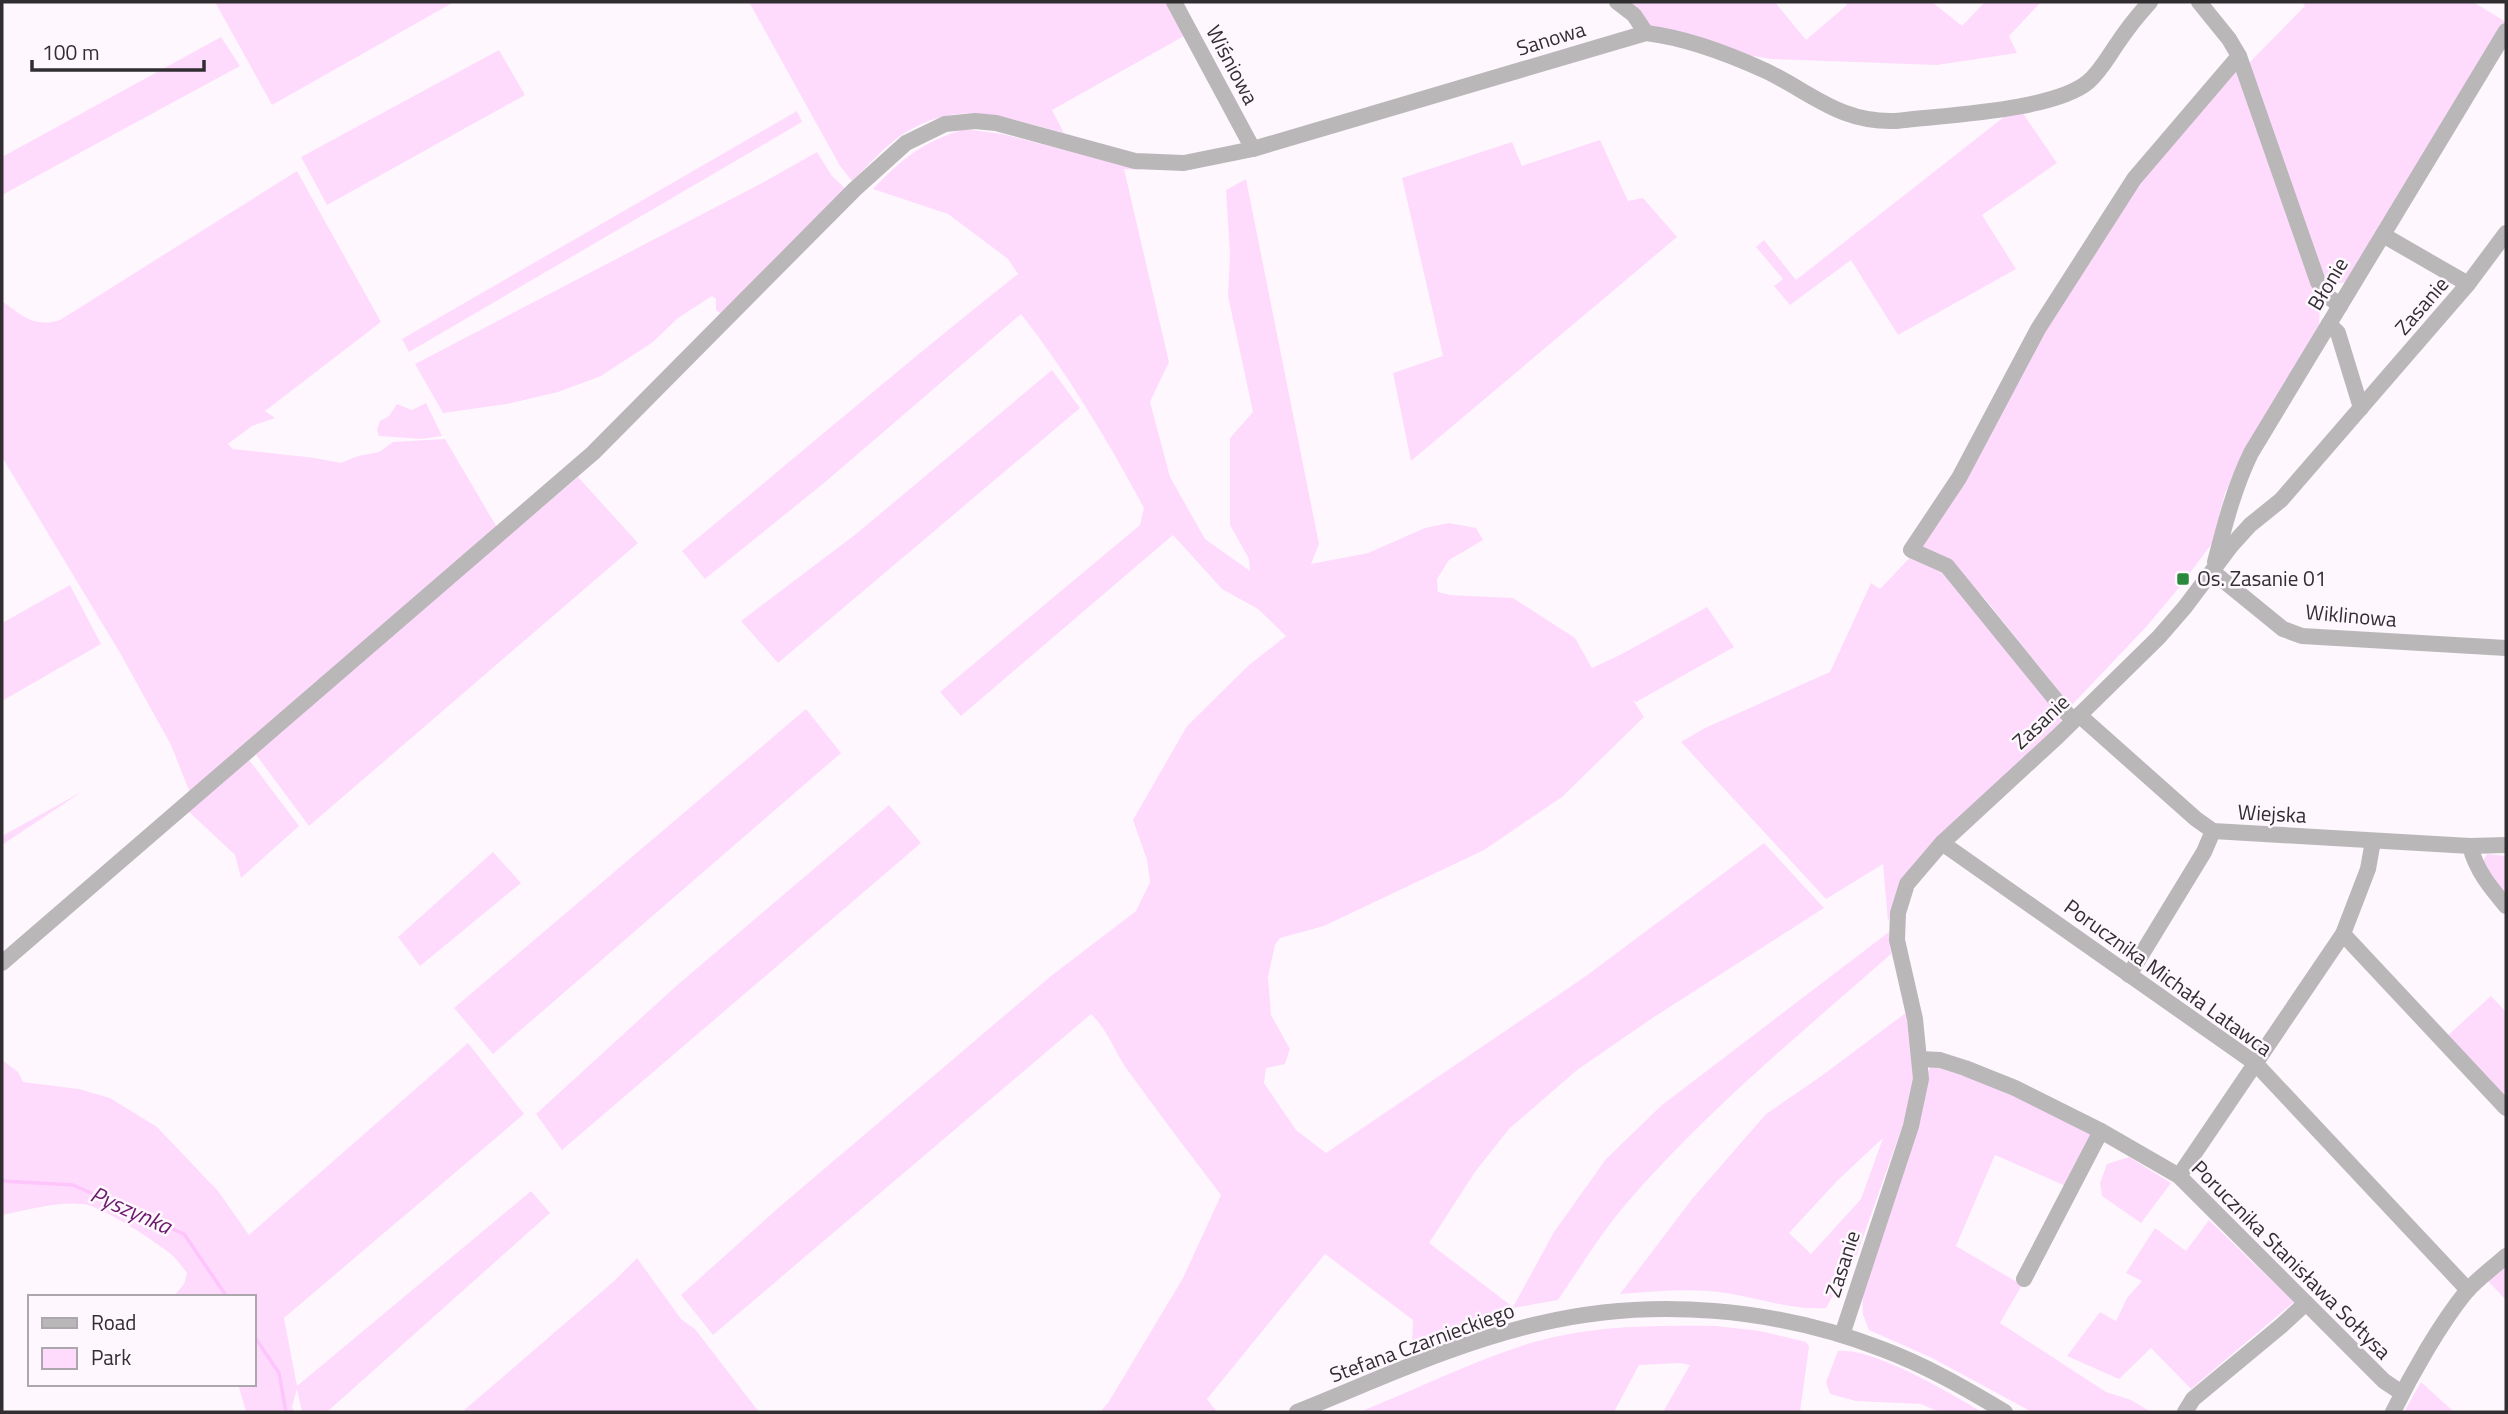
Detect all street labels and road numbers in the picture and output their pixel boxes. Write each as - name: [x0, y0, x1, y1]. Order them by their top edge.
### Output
- street label: Sanowa: [1512, 12, 1590, 64]
- street label: Wiśniowa: [1199, 19, 1267, 111]
- street label: Błonie: [2299, 251, 2356, 316]
- street label: Zasanie: [2387, 269, 2456, 342]
- street label: Wiklinowa: [2304, 595, 2398, 635]
- street label: Zasanie: [2004, 686, 2076, 756]
- street label: Wiejska: [2237, 795, 2308, 831]
- street label: Porucznika Michała Latawca: [2058, 891, 2280, 1064]
- street label: Porucznika Stanisława Sołtysa: [2185, 1152, 2399, 1367]
- street label: Zasanie: [1816, 1226, 1868, 1301]
- street label: Stefana Czarnieckiego: [1325, 1294, 1519, 1390]

